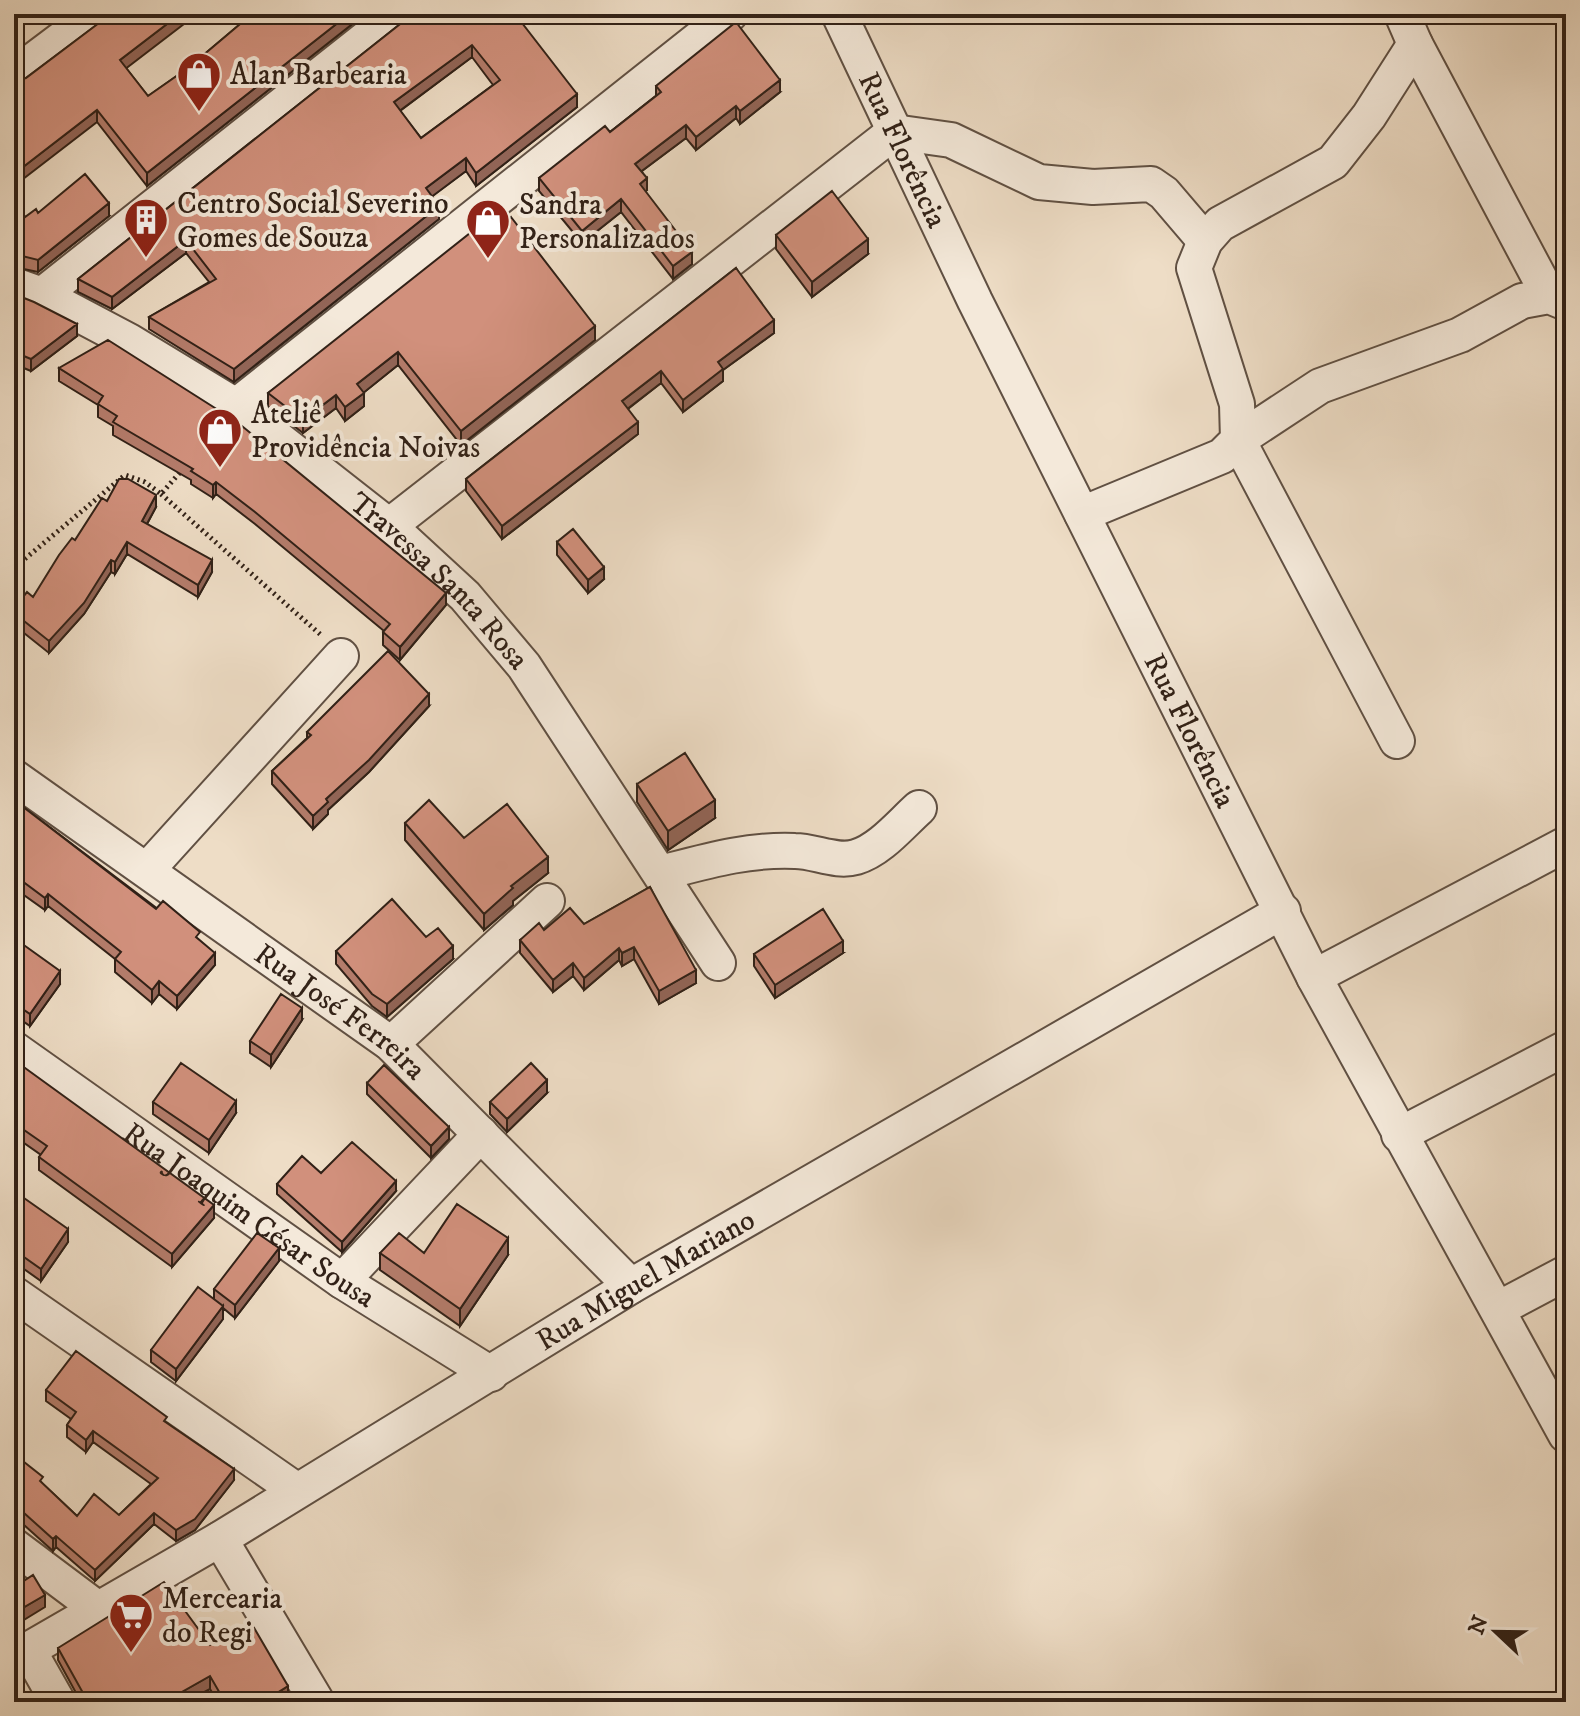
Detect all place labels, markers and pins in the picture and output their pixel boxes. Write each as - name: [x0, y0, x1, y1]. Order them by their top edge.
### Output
- shop icon: Alan Barbearia: [175, 50, 223, 113]
- place label: Alan Barbearia: [230, 57, 407, 94]
- place label: Centro Social Severino Gomes de Souza: [177, 186, 449, 257]
- place label: Sandra Personalizados: [519, 187, 695, 258]
- building icon: Centro Social Severino Gomes de Souza: [122, 196, 170, 259]
- shop icon: Sandra Personalizados: [464, 197, 512, 260]
- place label: Ateliê Providência Noivas: [251, 396, 480, 467]
- shop icon: Ateliê Providência Noivas: [196, 406, 244, 469]
- place label: Mercearia do Regi: [162, 1581, 282, 1652]
- supermarket icon: Mercearia do Regi: [107, 1591, 155, 1654]

